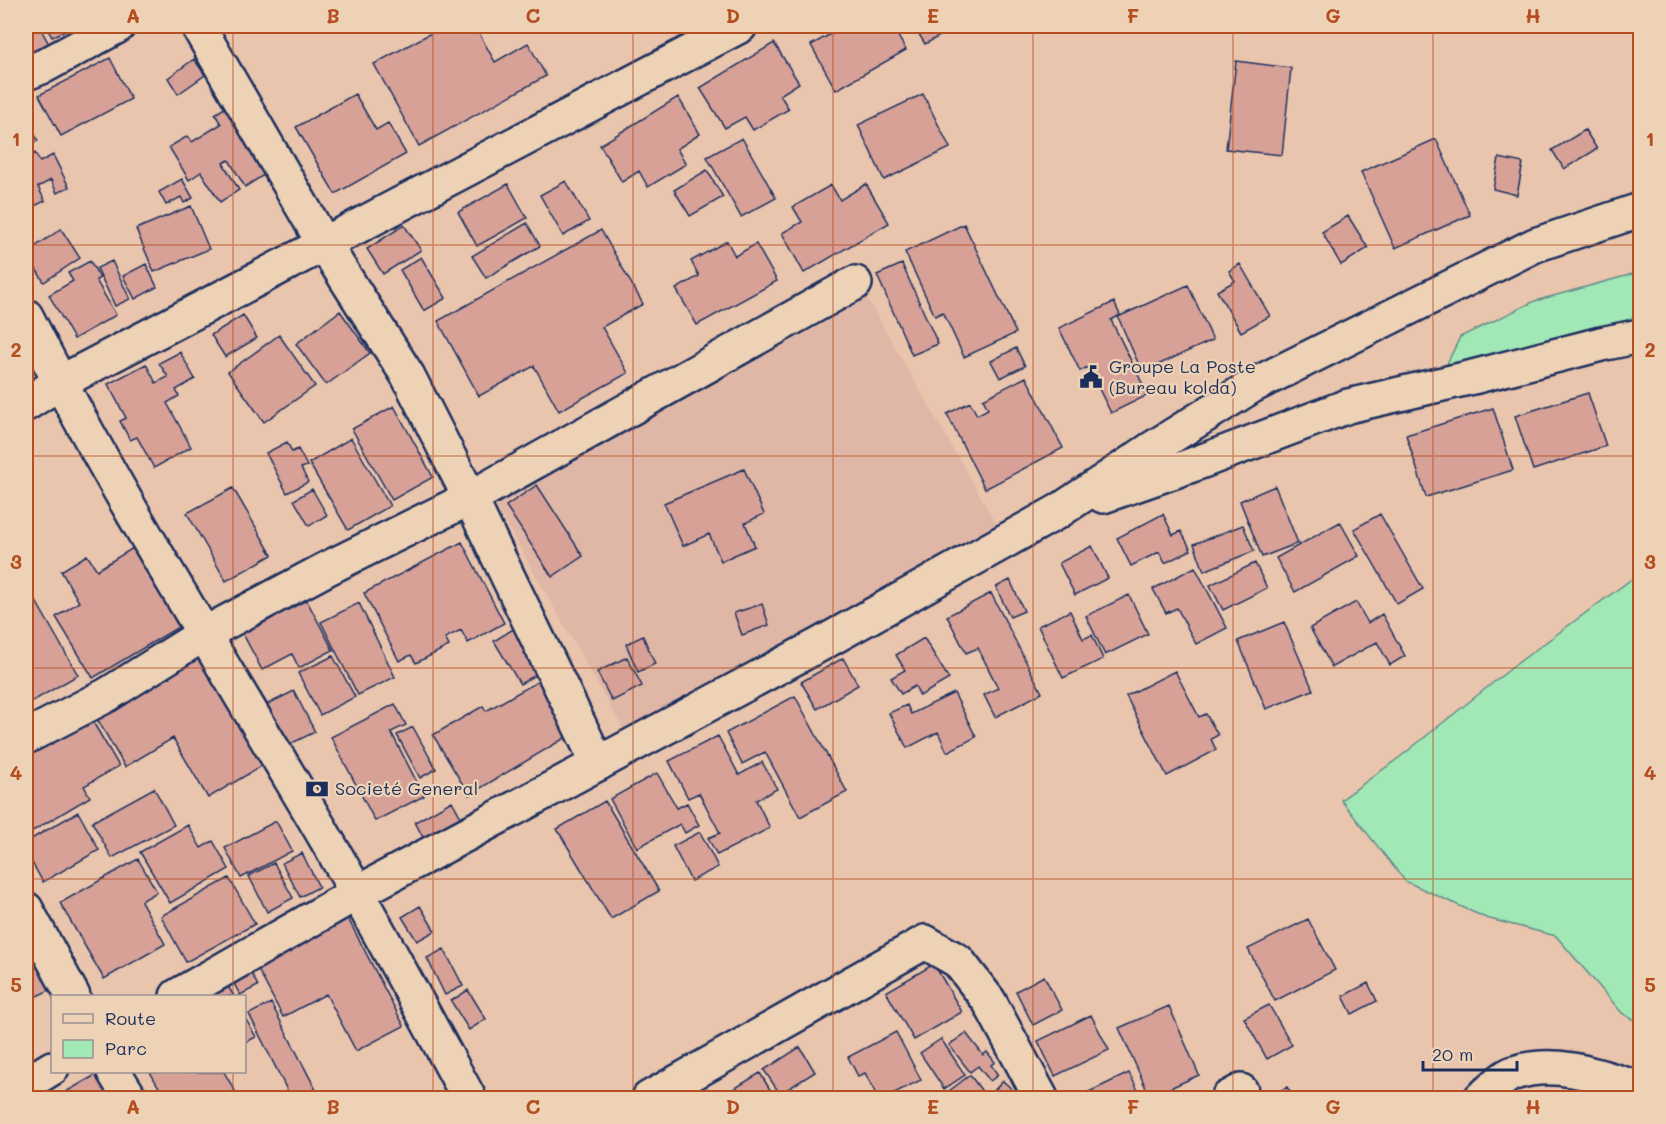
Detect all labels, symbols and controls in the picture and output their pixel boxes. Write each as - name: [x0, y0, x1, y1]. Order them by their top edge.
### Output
- text: A: [126, 2, 140, 28]
- text: B: [326, 2, 340, 28]
- text: C: [526, 2, 541, 28]
- text: D: [726, 2, 740, 28]
- text: E: [927, 2, 939, 28]
- text: F: [1127, 2, 1140, 28]
- text: G: [1325, 2, 1341, 28]
- text: H: [1525, 2, 1541, 28]
- text: 1: [12, 125, 20, 151]
- text: 1: [1646, 125, 1654, 151]
- text: 2: [10, 336, 22, 362]
- text: 2: [1644, 336, 1656, 362]
- place label: Groupe La Poste (Bureau kolda): [1109, 354, 1256, 399]
- public building icon: Groupe La Poste (Bureau kolda): [1078, 364, 1104, 390]
- text: 3: [10, 548, 22, 574]
- text: 3: [1644, 548, 1656, 574]
- text: 4: [10, 759, 23, 785]
- text: 4: [1644, 759, 1657, 785]
- bank icon: Societé General: [304, 776, 330, 802]
- place label: Societé General: [335, 776, 478, 800]
- text: 5: [10, 971, 22, 997]
- text: 5: [1644, 971, 1656, 997]
- legend: [51, 995, 246, 1073]
- text: Route: [105, 1006, 156, 1030]
- scale bar: [1423, 1034, 1518, 1072]
- text: Parc: [105, 1036, 147, 1060]
- text: 20 m: [1432, 1042, 1473, 1066]
- text: A: [126, 1093, 140, 1119]
- text: B: [326, 1093, 340, 1119]
- text: C: [526, 1093, 541, 1119]
- text: D: [726, 1093, 740, 1119]
- text: E: [927, 1093, 939, 1119]
- text: F: [1127, 1093, 1140, 1119]
- text: G: [1325, 1093, 1341, 1119]
- text: H: [1525, 1093, 1541, 1119]

